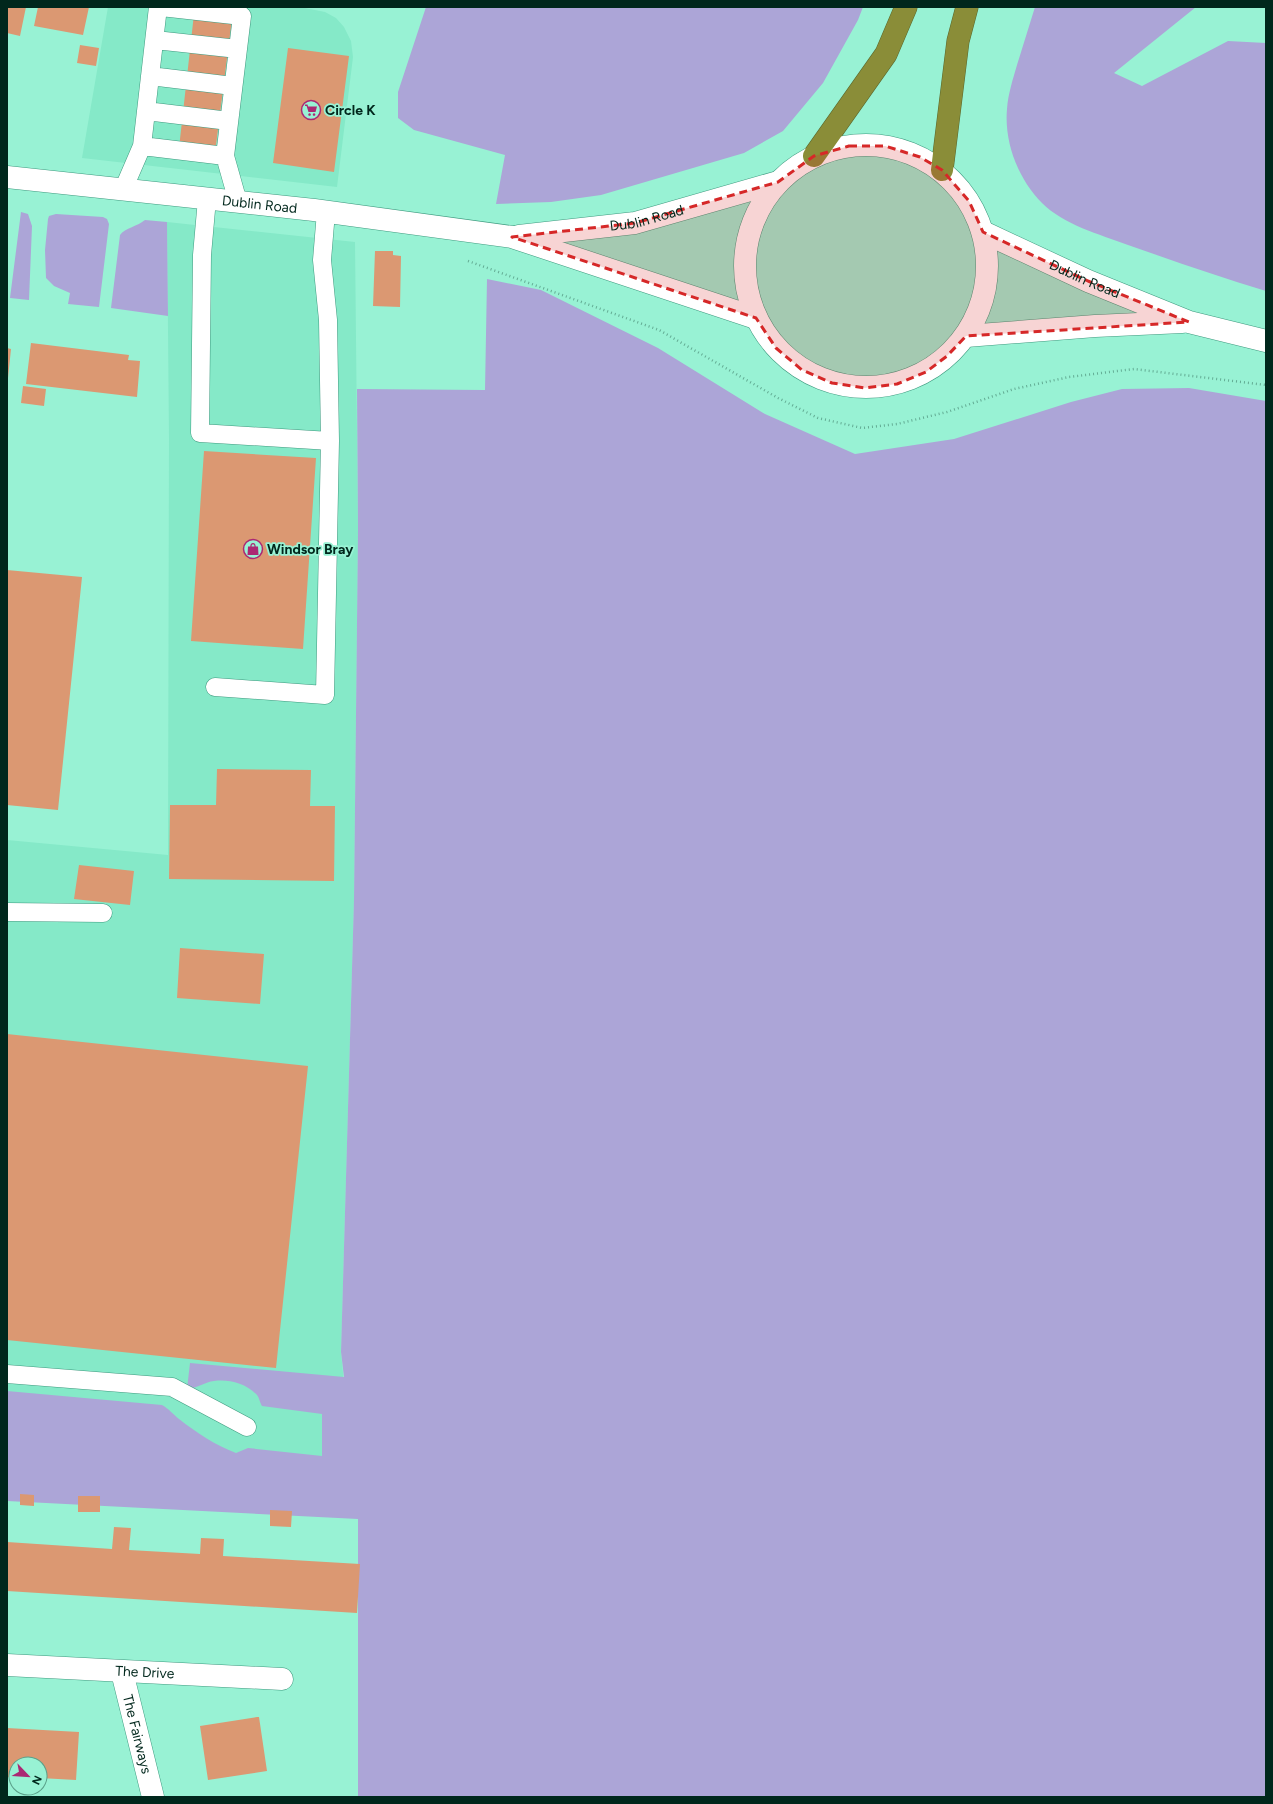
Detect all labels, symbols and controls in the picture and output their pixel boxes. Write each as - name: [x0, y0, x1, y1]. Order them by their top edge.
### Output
- supermarket icon: Circle K: [300, 99, 322, 121]
- place label: Circle K: [325, 102, 376, 119]
- street label: Dublin Road: [221, 192, 298, 217]
- street label: Dublin Road: [609, 202, 686, 235]
- street label: Dublin Road: [1046, 256, 1122, 302]
- shop icon: Windsor Bray: [242, 538, 264, 560]
- place label: Windsor Bray: [267, 541, 354, 558]
- street label: The Drive: [115, 1663, 175, 1683]
- street label: The Fairways: [119, 1693, 155, 1776]
- north arrow: [8, 1756, 48, 1796]
- text: N: [29, 1773, 44, 1787]

